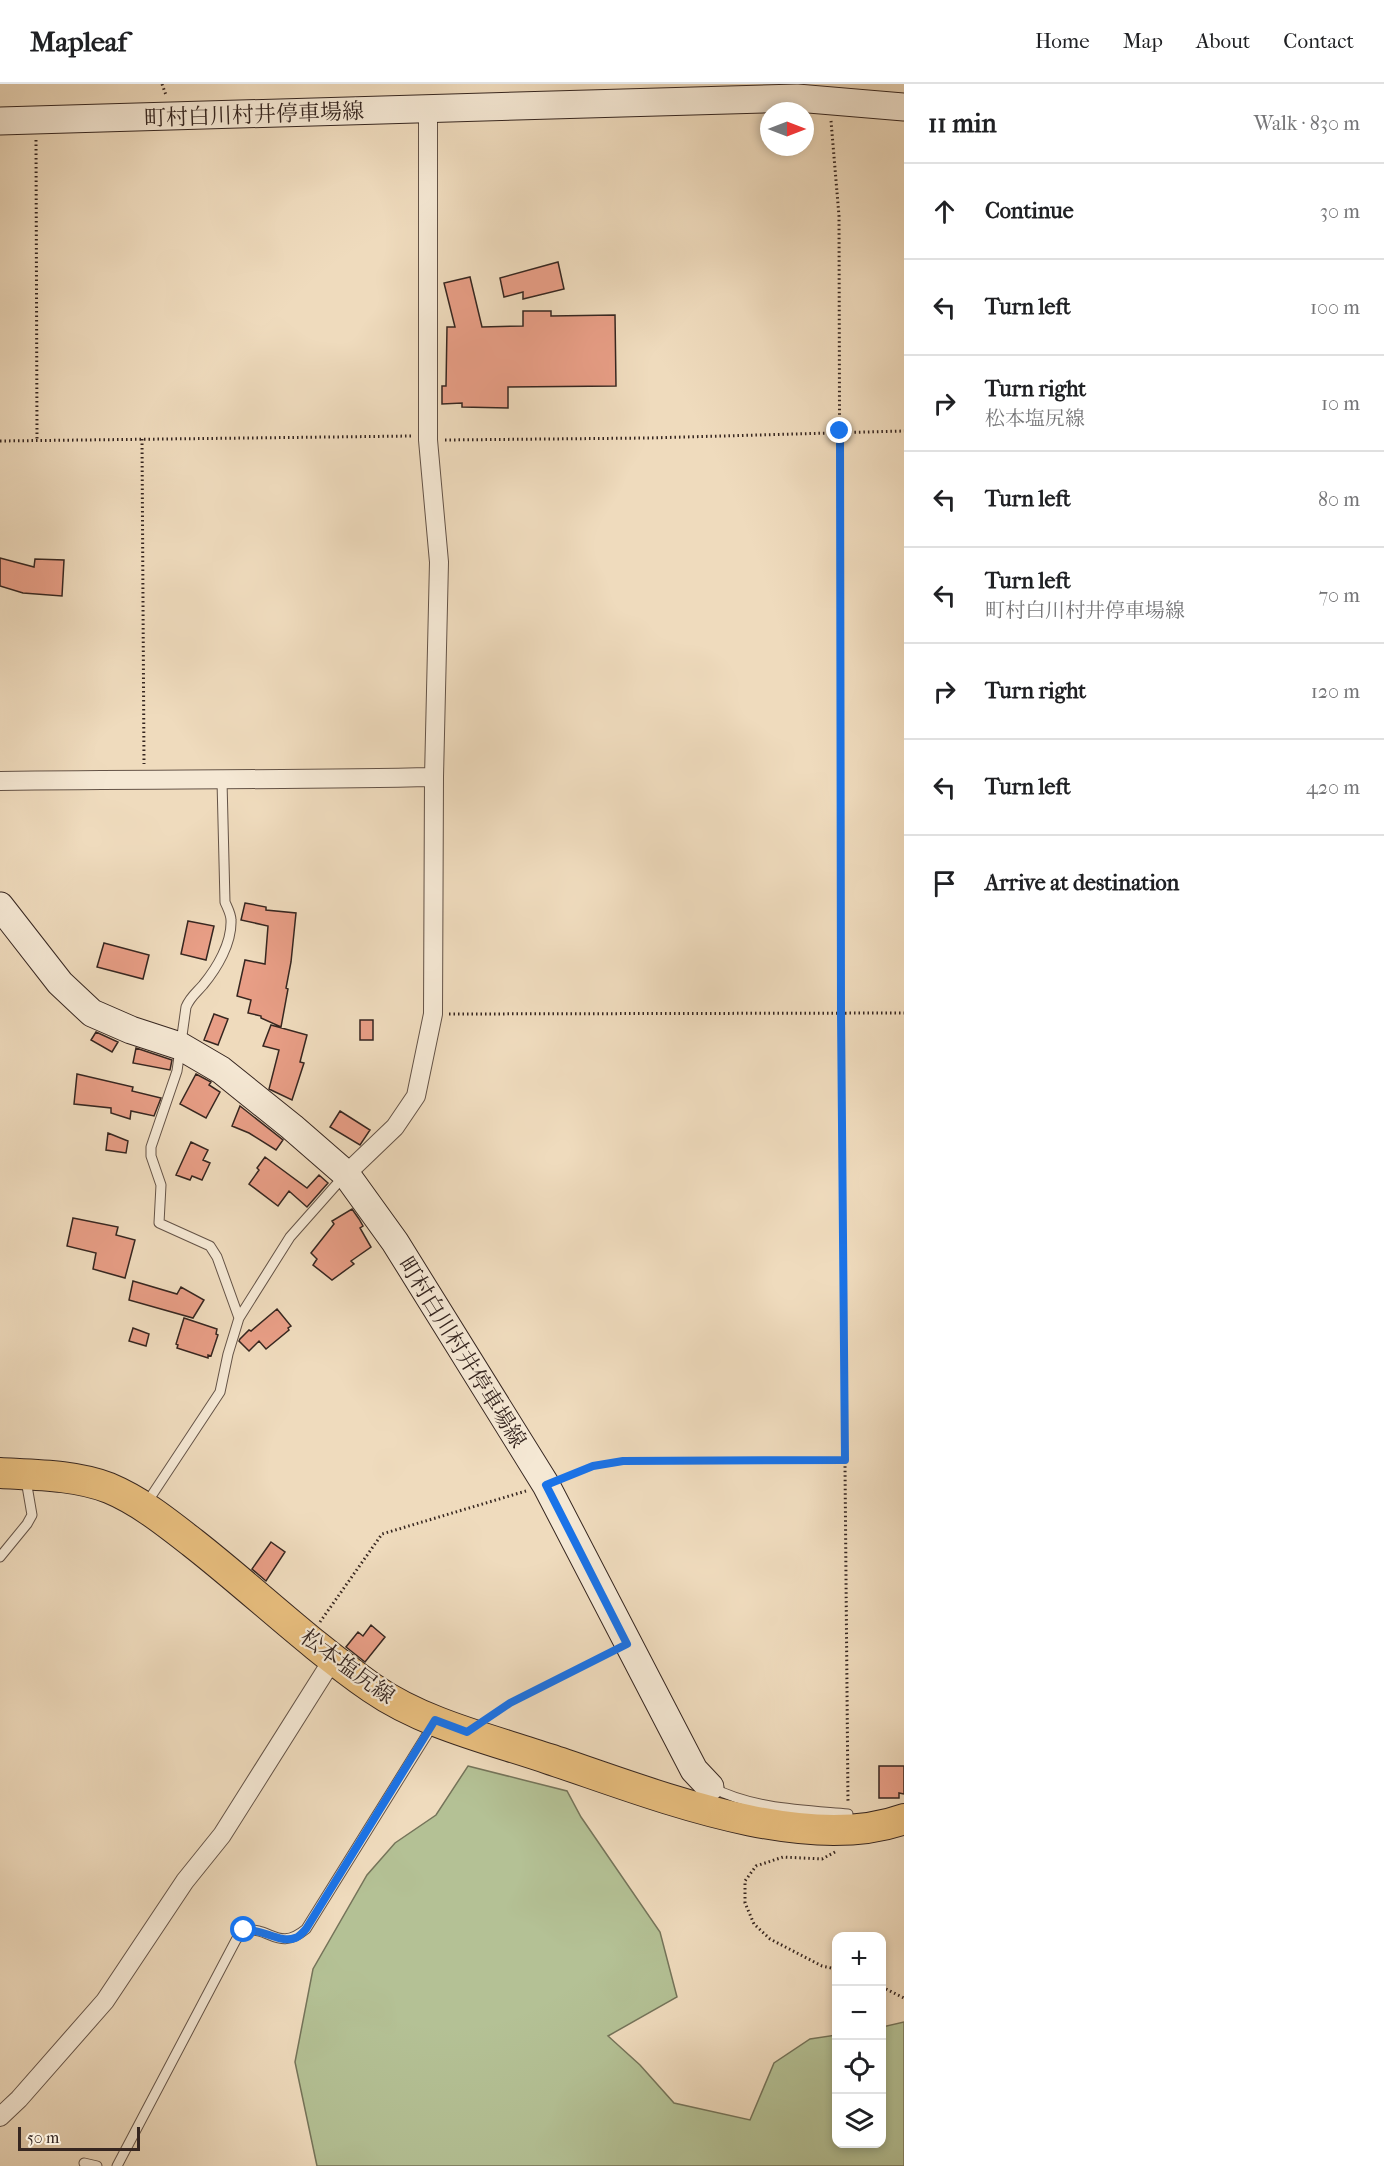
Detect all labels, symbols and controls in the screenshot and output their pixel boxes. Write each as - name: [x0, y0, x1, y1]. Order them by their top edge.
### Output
- text: Mapleaf: [30, 25, 127, 58]
- text: Home: [1035, 29, 1090, 53]
- text: Map: [1123, 29, 1163, 53]
- text: About: [1196, 29, 1250, 53]
- text: Contact: [1283, 29, 1354, 53]
- street label: 町村白川村井停車場線: [144, 98, 364, 132]
- north arrow: [760, 102, 814, 156]
- text: 11 min: [928, 108, 997, 139]
- text: Walk · 830 m: [1254, 112, 1360, 135]
- icon: ahead: [928, 195, 961, 228]
- text: Continue: [985, 198, 1074, 224]
- text: 30 m: [1320, 200, 1360, 223]
- icon: left: [928, 291, 961, 324]
- text: Turn left: [985, 294, 1071, 320]
- text: 100 m: [1310, 296, 1360, 319]
- text: Turn right: [985, 376, 1086, 402]
- icon: right: [928, 387, 961, 420]
- text: 10 m: [1321, 392, 1360, 415]
- text: 松本塩尻線: [985, 407, 1085, 430]
- route end: [826, 417, 852, 443]
- icon: left: [928, 483, 961, 516]
- text: Turn left: [985, 486, 1071, 512]
- text: 80 m: [1318, 488, 1360, 511]
- text: Turn left: [985, 568, 1071, 594]
- icon: left: [928, 579, 961, 612]
- text: 70 m: [1318, 584, 1360, 607]
- text: 町村白川村井停車場線: [985, 599, 1185, 622]
- icon: right: [928, 675, 961, 708]
- text: Turn right: [985, 678, 1086, 704]
- text: 120 m: [1311, 680, 1360, 703]
- icon: left: [928, 771, 961, 804]
- text: Turn left: [985, 774, 1071, 800]
- text: 420 m: [1306, 776, 1360, 799]
- icon: arrive: [928, 867, 961, 900]
- text: Arrive at destination: [985, 870, 1179, 896]
- street label: 町村白川村井停車場線: [393, 1252, 531, 1453]
- street label: 松本塩尻線: [295, 1624, 400, 1710]
- route start: [230, 1916, 256, 1942]
- map controls: [832, 1932, 886, 2148]
- button: +: [832, 1932, 886, 1986]
- button: −: [832, 1986, 886, 2040]
- button: locate: [832, 2040, 886, 2094]
- button: layers: [832, 2094, 886, 2148]
- scale bar: [18, 2124, 140, 2152]
- text: 50 m: [27, 2128, 59, 2147]

